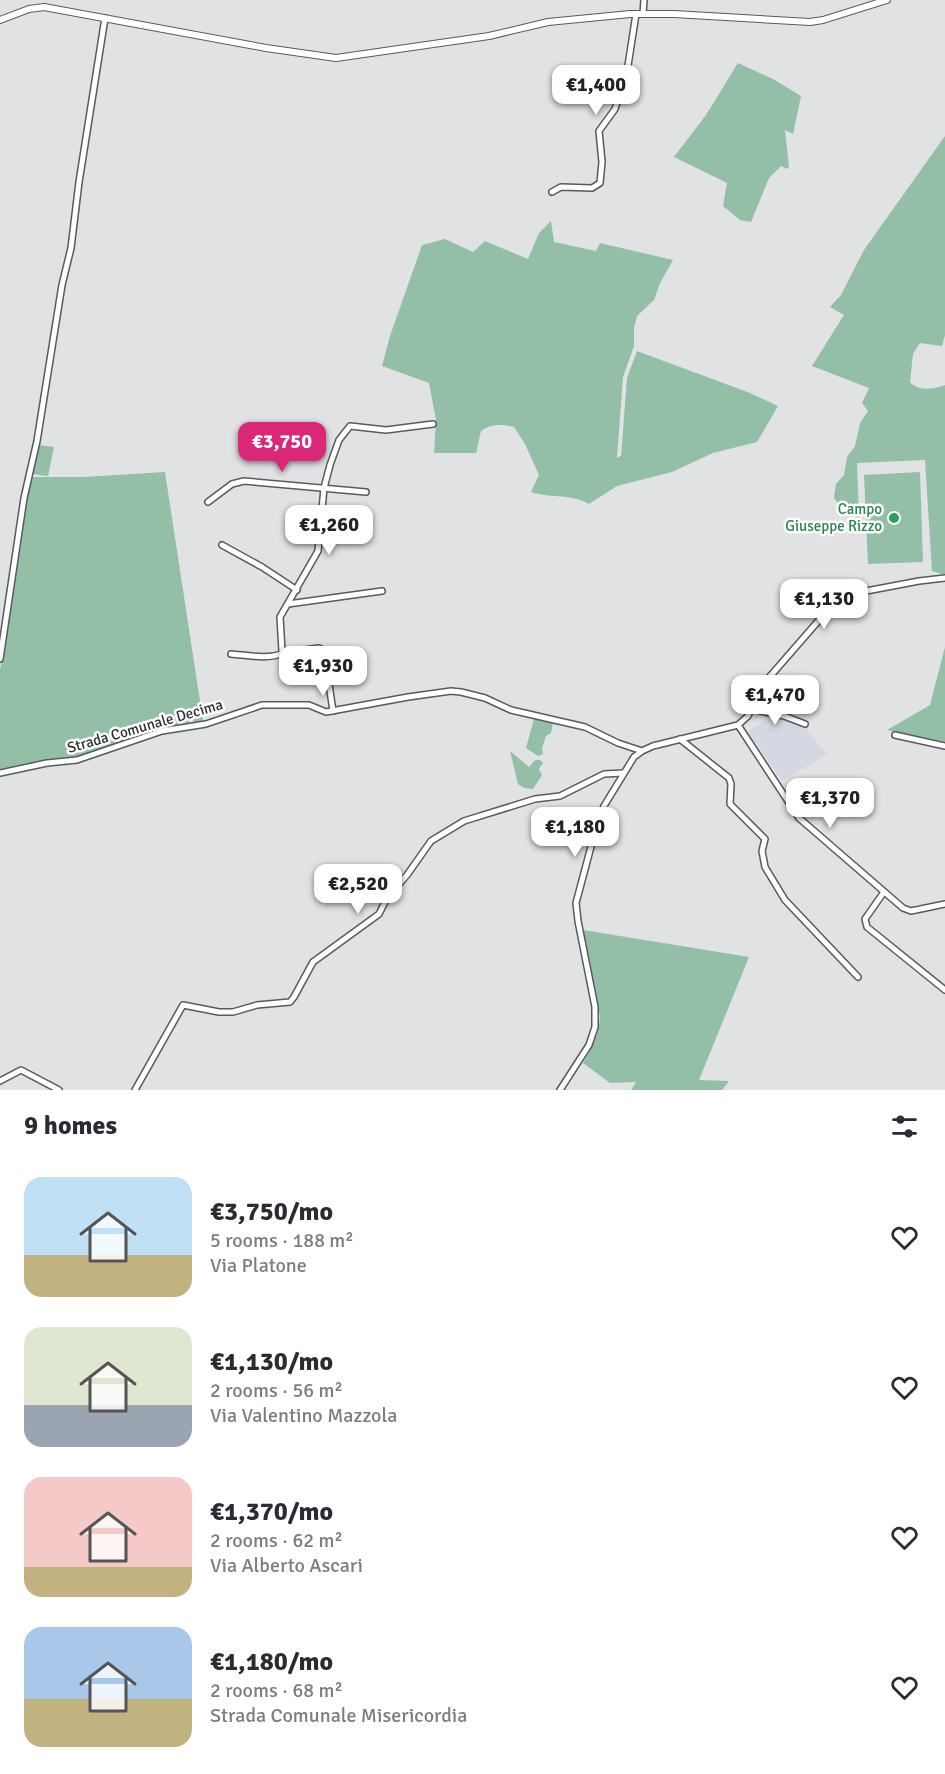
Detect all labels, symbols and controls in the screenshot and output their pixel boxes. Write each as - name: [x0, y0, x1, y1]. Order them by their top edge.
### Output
- pin: €1,400: [547, 65, 645, 116]
- text: €1,400: [566, 72, 626, 97]
- pin: €3,750: [233, 422, 331, 473]
- text: €3,750: [252, 429, 312, 454]
- place label: Campo Giuseppe Rizzo: [785, 500, 882, 535]
- pin: €1,260: [280, 505, 378, 556]
- marker: Campo Giuseppe Rizzo: [887, 511, 901, 525]
- text: €1,260: [299, 512, 359, 537]
- pin: €1,130: [775, 579, 873, 630]
- text: €1,130: [794, 586, 854, 611]
- pin: €1,930: [274, 646, 372, 697]
- text: €1,930: [293, 653, 353, 678]
- pin: €1,470: [726, 675, 824, 726]
- text: €1,470: [745, 682, 805, 707]
- street label: Strada Comunale Decima: [65, 695, 225, 757]
- pin: €1,370: [781, 778, 879, 829]
- text: €1,370: [800, 785, 860, 810]
- pin: €1,180: [526, 807, 624, 858]
- text: €1,180: [545, 814, 605, 839]
- pin: €2,520: [309, 864, 407, 915]
- text: €2,520: [328, 871, 388, 896]
- text: 9 homes: [24, 1110, 117, 1142]
- icon: filters: [888, 1110, 921, 1143]
- text: €3,750/mo: [210, 1196, 333, 1228]
- icon: home: [72, 1201, 144, 1273]
- icon: heart: [888, 1221, 921, 1254]
- text: 5 rooms · 188 m²: [210, 1228, 354, 1253]
- text: Via Platone: [210, 1253, 307, 1278]
- text: €1,130/mo: [210, 1346, 333, 1378]
- icon: home: [72, 1351, 144, 1423]
- icon: heart: [888, 1371, 921, 1404]
- text: 2 rooms · 56 m²: [210, 1378, 343, 1403]
- text: Via Valentino Mazzola: [210, 1403, 397, 1428]
- text: €1,370/mo: [210, 1496, 333, 1528]
- icon: home: [72, 1501, 144, 1573]
- icon: heart: [888, 1521, 921, 1554]
- text: 2 rooms · 62 m²: [210, 1528, 343, 1553]
- text: Via Alberto Ascari: [210, 1553, 363, 1578]
- text: €1,180/mo: [210, 1646, 333, 1678]
- icon: home: [72, 1651, 144, 1723]
- icon: heart: [888, 1671, 921, 1704]
- text: 2 rooms · 68 m²: [210, 1678, 343, 1703]
- text: Strada Comunale Misericordia: [210, 1703, 467, 1728]

